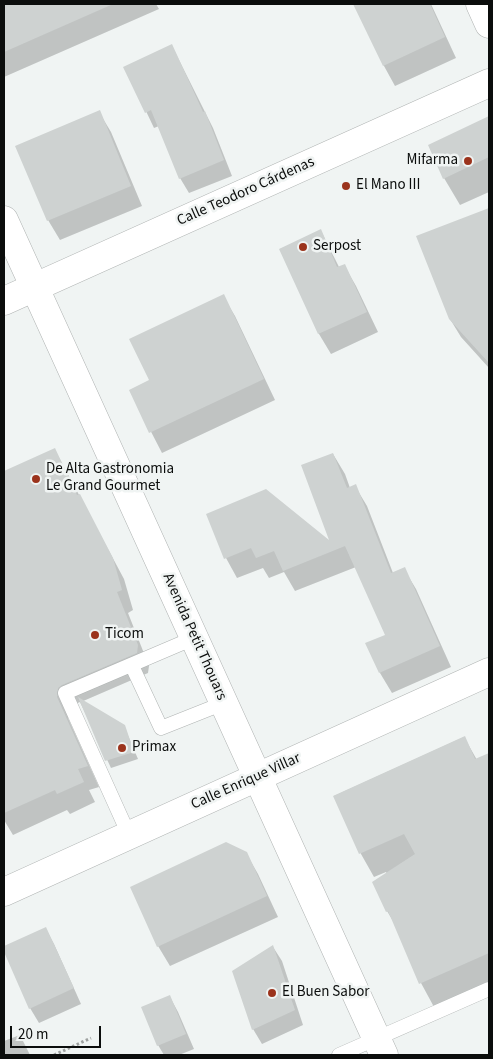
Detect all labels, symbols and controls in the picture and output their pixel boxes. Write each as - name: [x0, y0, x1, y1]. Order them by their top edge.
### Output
- place label: Mifarma: [407, 152, 458, 170]
- street label: Calle Teodoro Cárdenas: [175, 154, 317, 230]
- marker: Mifarma: [462, 155, 474, 167]
- place label: El Mano III: [356, 177, 420, 195]
- marker: El Mano III: [340, 180, 352, 192]
- place label: Serpost: [313, 238, 361, 256]
- marker: Serpost: [297, 241, 309, 253]
- place label: De Alta Gastronomia Le Grand Gourmet: [46, 461, 174, 496]
- marker: De Alta Gastronomia Le Grand Gourmet: [30, 473, 42, 485]
- street label: Avenida Petit Thouars: [158, 571, 230, 703]
- place label: Ticom: [105, 626, 144, 644]
- marker: Ticom: [89, 629, 101, 641]
- place label: Primax: [132, 739, 176, 757]
- marker: Primax: [116, 742, 128, 754]
- street label: Calle Enrique Villar: [188, 750, 304, 814]
- place label: El Buen Sabor: [282, 984, 370, 1002]
- marker: El Buen Sabor: [266, 987, 278, 999]
- scale bar: [12, 1016, 104, 1048]
- text: 20 m: [18, 1024, 48, 1045]

